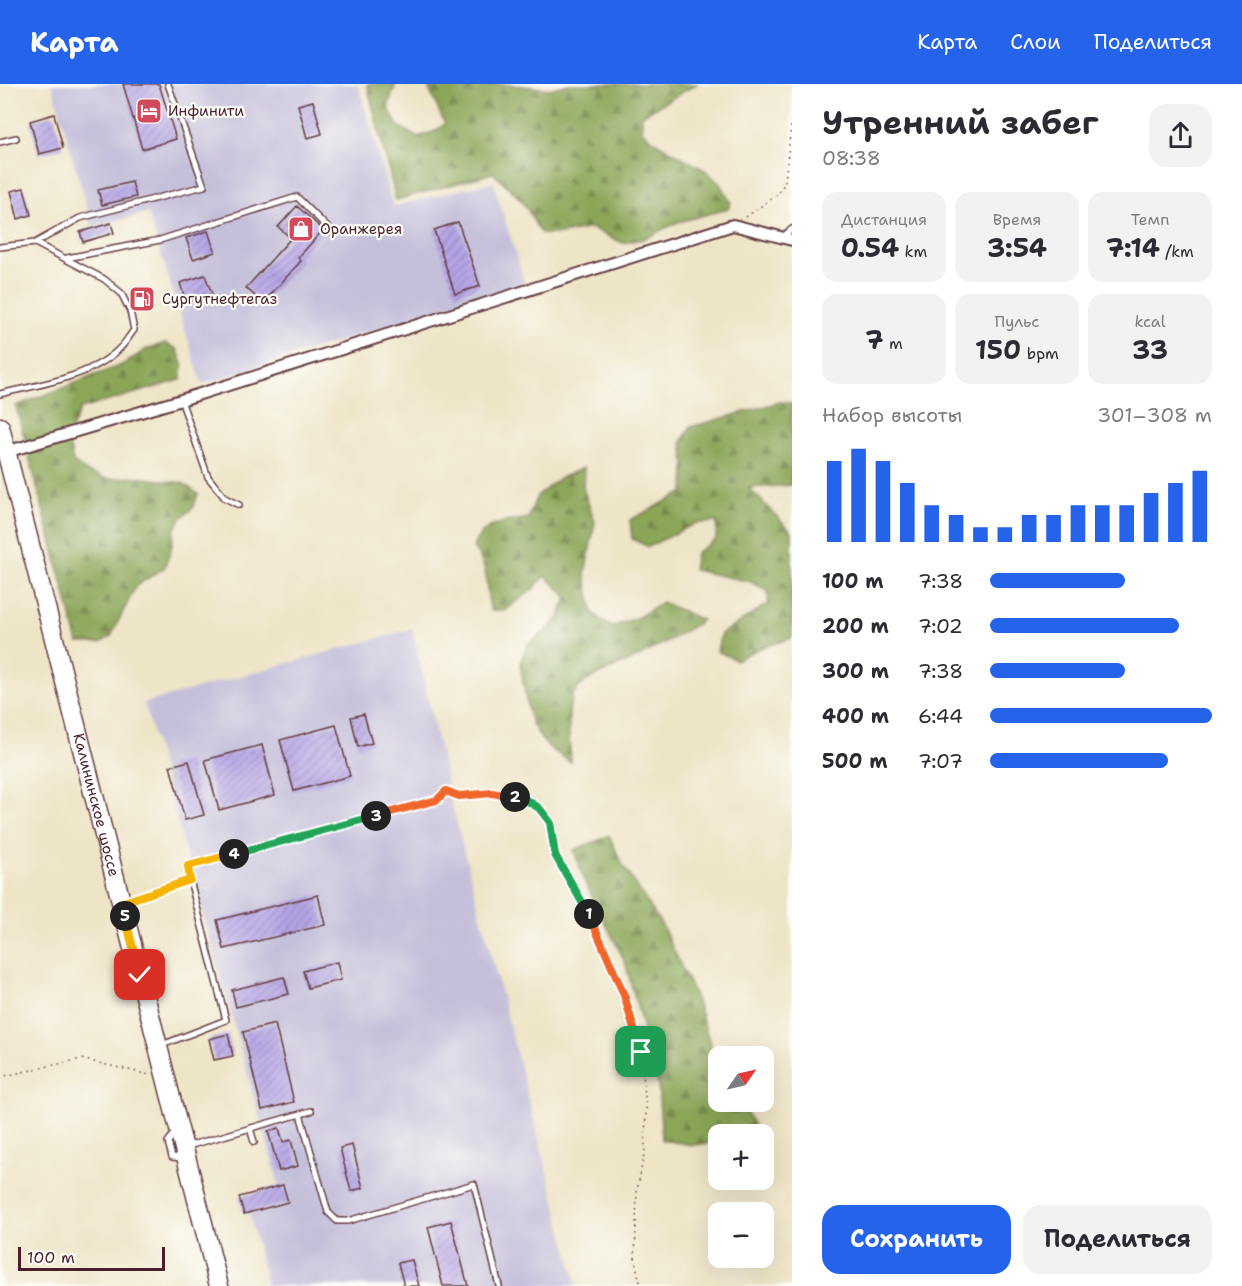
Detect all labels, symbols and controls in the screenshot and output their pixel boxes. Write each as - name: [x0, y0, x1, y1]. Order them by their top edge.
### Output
- text: Карта: [30, 23, 119, 61]
- text: Карта: [917, 28, 977, 56]
- text: Слои: [1010, 28, 1061, 56]
- text: Поделиться: [1094, 28, 1212, 56]
- hotel icon: Инфинити: [134, 96, 164, 126]
- text: Утренний забег: [822, 100, 1099, 145]
- place label: Инфинити: [168, 101, 244, 121]
- button: share: [1149, 104, 1212, 167]
- text: 08:38: [822, 145, 881, 171]
- text: Дистанция: [841, 209, 927, 230]
- text: Время: [993, 209, 1041, 230]
- text: Темп: [1131, 209, 1169, 230]
- shop icon: Оранжерея: [286, 214, 316, 244]
- place label: Оранжерея: [320, 219, 402, 239]
- text: 0.54: [841, 230, 899, 265]
- text: 3:54: [987, 230, 1047, 265]
- text: 7:14: [1106, 230, 1160, 265]
- text: km: [899, 241, 927, 262]
- text: /km: [1160, 241, 1194, 262]
- fuel station icon: Сургутнефтегаз: [127, 284, 157, 314]
- place label: Сургутнефтегаз: [162, 289, 277, 309]
- text: Пульс: [995, 311, 1039, 332]
- text: kcal: [1134, 311, 1166, 332]
- text: 7: [865, 322, 883, 357]
- text: 150: [975, 332, 1021, 367]
- text: 33: [1132, 332, 1168, 367]
- text: m: [883, 333, 903, 354]
- text: bpm: [1021, 343, 1059, 364]
- text: Набор высоты: [822, 402, 962, 428]
- text: 301–308 m: [1097, 402, 1212, 428]
- text: 100 m: [822, 568, 884, 594]
- text: 7:38: [918, 568, 963, 594]
- text: 200 m: [822, 613, 889, 639]
- text: 7:02: [918, 613, 963, 639]
- text: 300 m: [822, 658, 889, 684]
- text: 7:38: [918, 658, 963, 684]
- text: 400 m: [822, 703, 889, 729]
- text: 6:44: [918, 703, 963, 729]
- street label: Калининское шоссе: [68, 731, 124, 879]
- text: 500 m: [822, 748, 888, 774]
- text: 7:07: [918, 748, 963, 774]
- pin: 2: [500, 782, 530, 812]
- text: 2: [509, 786, 521, 807]
- pin: 3: [361, 801, 391, 831]
- text: 3: [370, 805, 382, 826]
- pin: 4: [219, 839, 249, 869]
- text: 4: [228, 843, 240, 864]
- pin: 1: [574, 899, 604, 929]
- pin: 5: [110, 901, 140, 931]
- text: 1: [585, 903, 593, 924]
- text: 5: [120, 905, 130, 926]
- pin: [114, 949, 165, 1000]
- icon: check: [123, 958, 156, 991]
- pin: [615, 1026, 666, 1077]
- icon: arrive: [624, 1035, 657, 1068]
- north arrow: [708, 1046, 774, 1112]
- map controls: [708, 1046, 774, 1268]
- button: +: [708, 1124, 774, 1190]
- button: −: [708, 1202, 774, 1268]
- button: Сохранить: [822, 1205, 1011, 1274]
- button: Поделиться: [1023, 1205, 1212, 1274]
- scale bar: [18, 1244, 165, 1272]
- text: 100 m: [27, 1247, 75, 1268]

